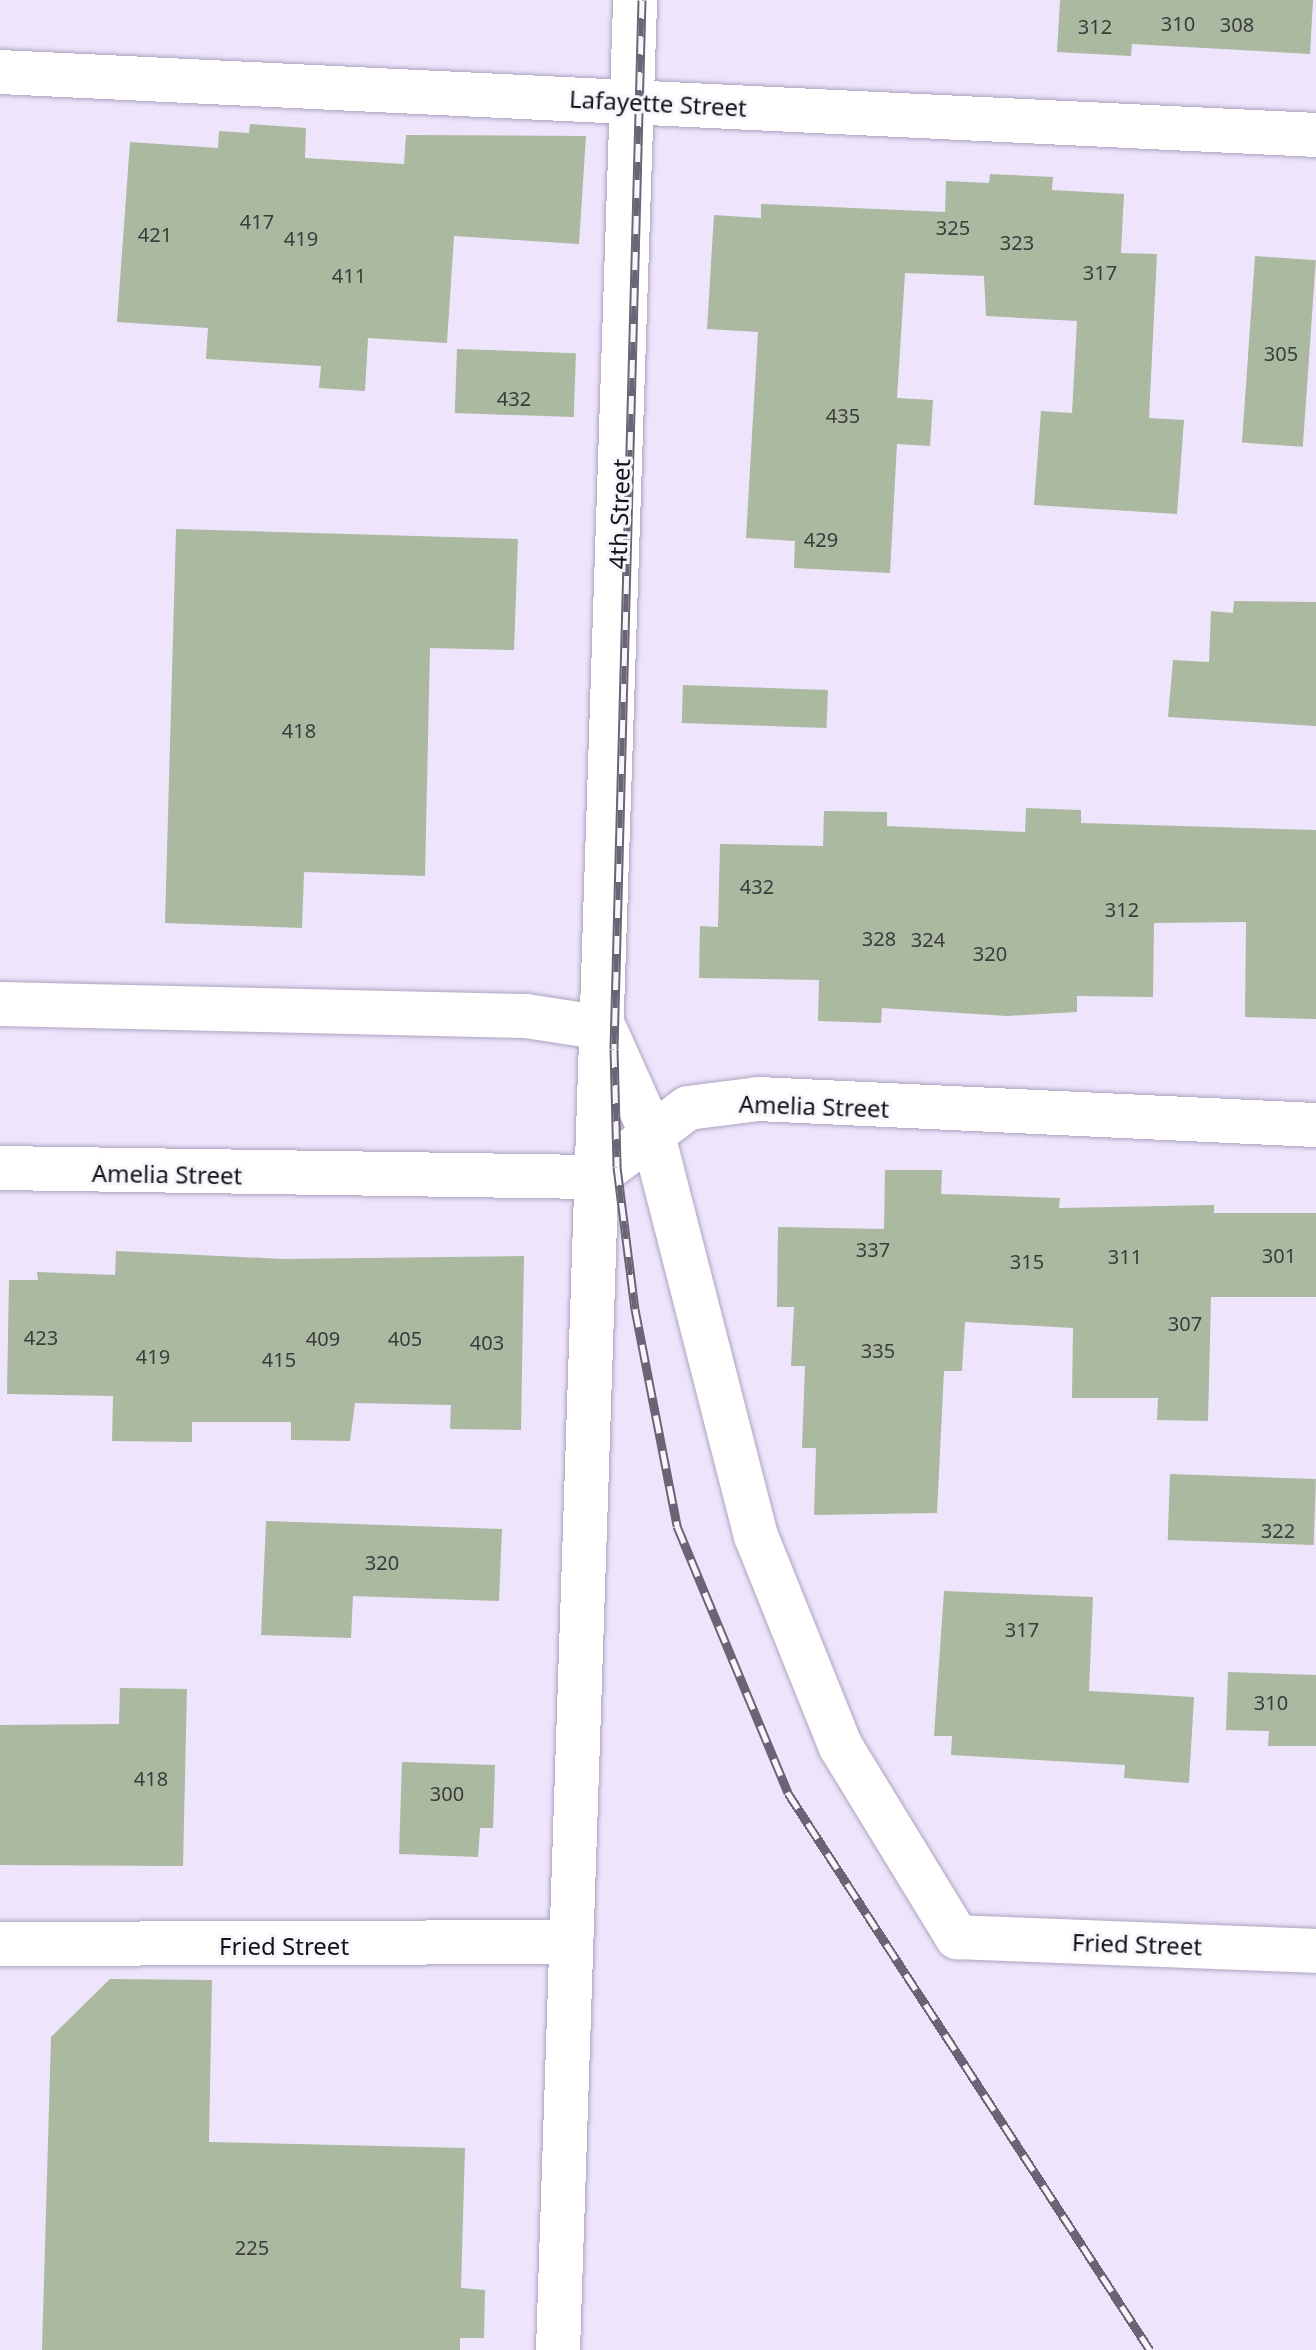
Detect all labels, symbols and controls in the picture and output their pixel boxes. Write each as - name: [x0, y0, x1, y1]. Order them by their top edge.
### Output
- house number: 310: [1161, 11, 1195, 35]
- house number: 308: [1220, 12, 1254, 36]
- house number: 312: [1078, 14, 1112, 38]
- street label: Lafayette Street: [569, 84, 747, 122]
- house number: 417: [240, 209, 274, 233]
- house number: 325: [936, 215, 970, 239]
- house number: 421: [138, 222, 172, 246]
- house number: 419: [284, 226, 318, 250]
- house number: 323: [1000, 230, 1034, 254]
- house number: 317: [1083, 260, 1117, 284]
- house number: 411: [332, 263, 366, 287]
- house number: 305: [1264, 341, 1298, 365]
- house number: 432: [497, 386, 531, 410]
- house number: 435: [826, 403, 860, 427]
- street label: 4th Street: [603, 458, 635, 570]
- house number: 429: [804, 527, 838, 551]
- house number: 418: [282, 718, 316, 742]
- house number: 432: [740, 874, 774, 898]
- house number: 312: [1105, 897, 1139, 921]
- house number: 328: [862, 926, 896, 950]
- house number: 324: [911, 927, 945, 951]
- house number: 320: [973, 941, 1007, 965]
- street label: Amelia Street: [738, 1089, 890, 1123]
- street label: Amelia Street: [92, 1158, 242, 1190]
- house number: 337: [856, 1237, 890, 1261]
- house number: 301: [1262, 1243, 1296, 1267]
- house number: 311: [1108, 1244, 1142, 1268]
- house number: 315: [1010, 1249, 1044, 1273]
- house number: 307: [1168, 1311, 1202, 1335]
- house number: 423: [24, 1325, 58, 1349]
- house number: 409: [306, 1326, 340, 1350]
- house number: 405: [388, 1326, 422, 1350]
- house number: 403: [470, 1330, 504, 1354]
- house number: 335: [861, 1338, 895, 1362]
- house number: 419: [136, 1344, 170, 1368]
- house number: 415: [262, 1347, 296, 1371]
- house number: 322: [1261, 1518, 1295, 1542]
- house number: 320: [365, 1550, 399, 1574]
- house number: 317: [1005, 1617, 1039, 1641]
- house number: 310: [1254, 1690, 1288, 1714]
- house number: 418: [134, 1766, 168, 1790]
- house number: 300: [430, 1781, 464, 1805]
- street label: Fried Street: [1071, 1927, 1203, 1961]
- street label: Fried Street: [219, 1932, 349, 1960]
- house number: 225: [235, 2235, 269, 2259]

